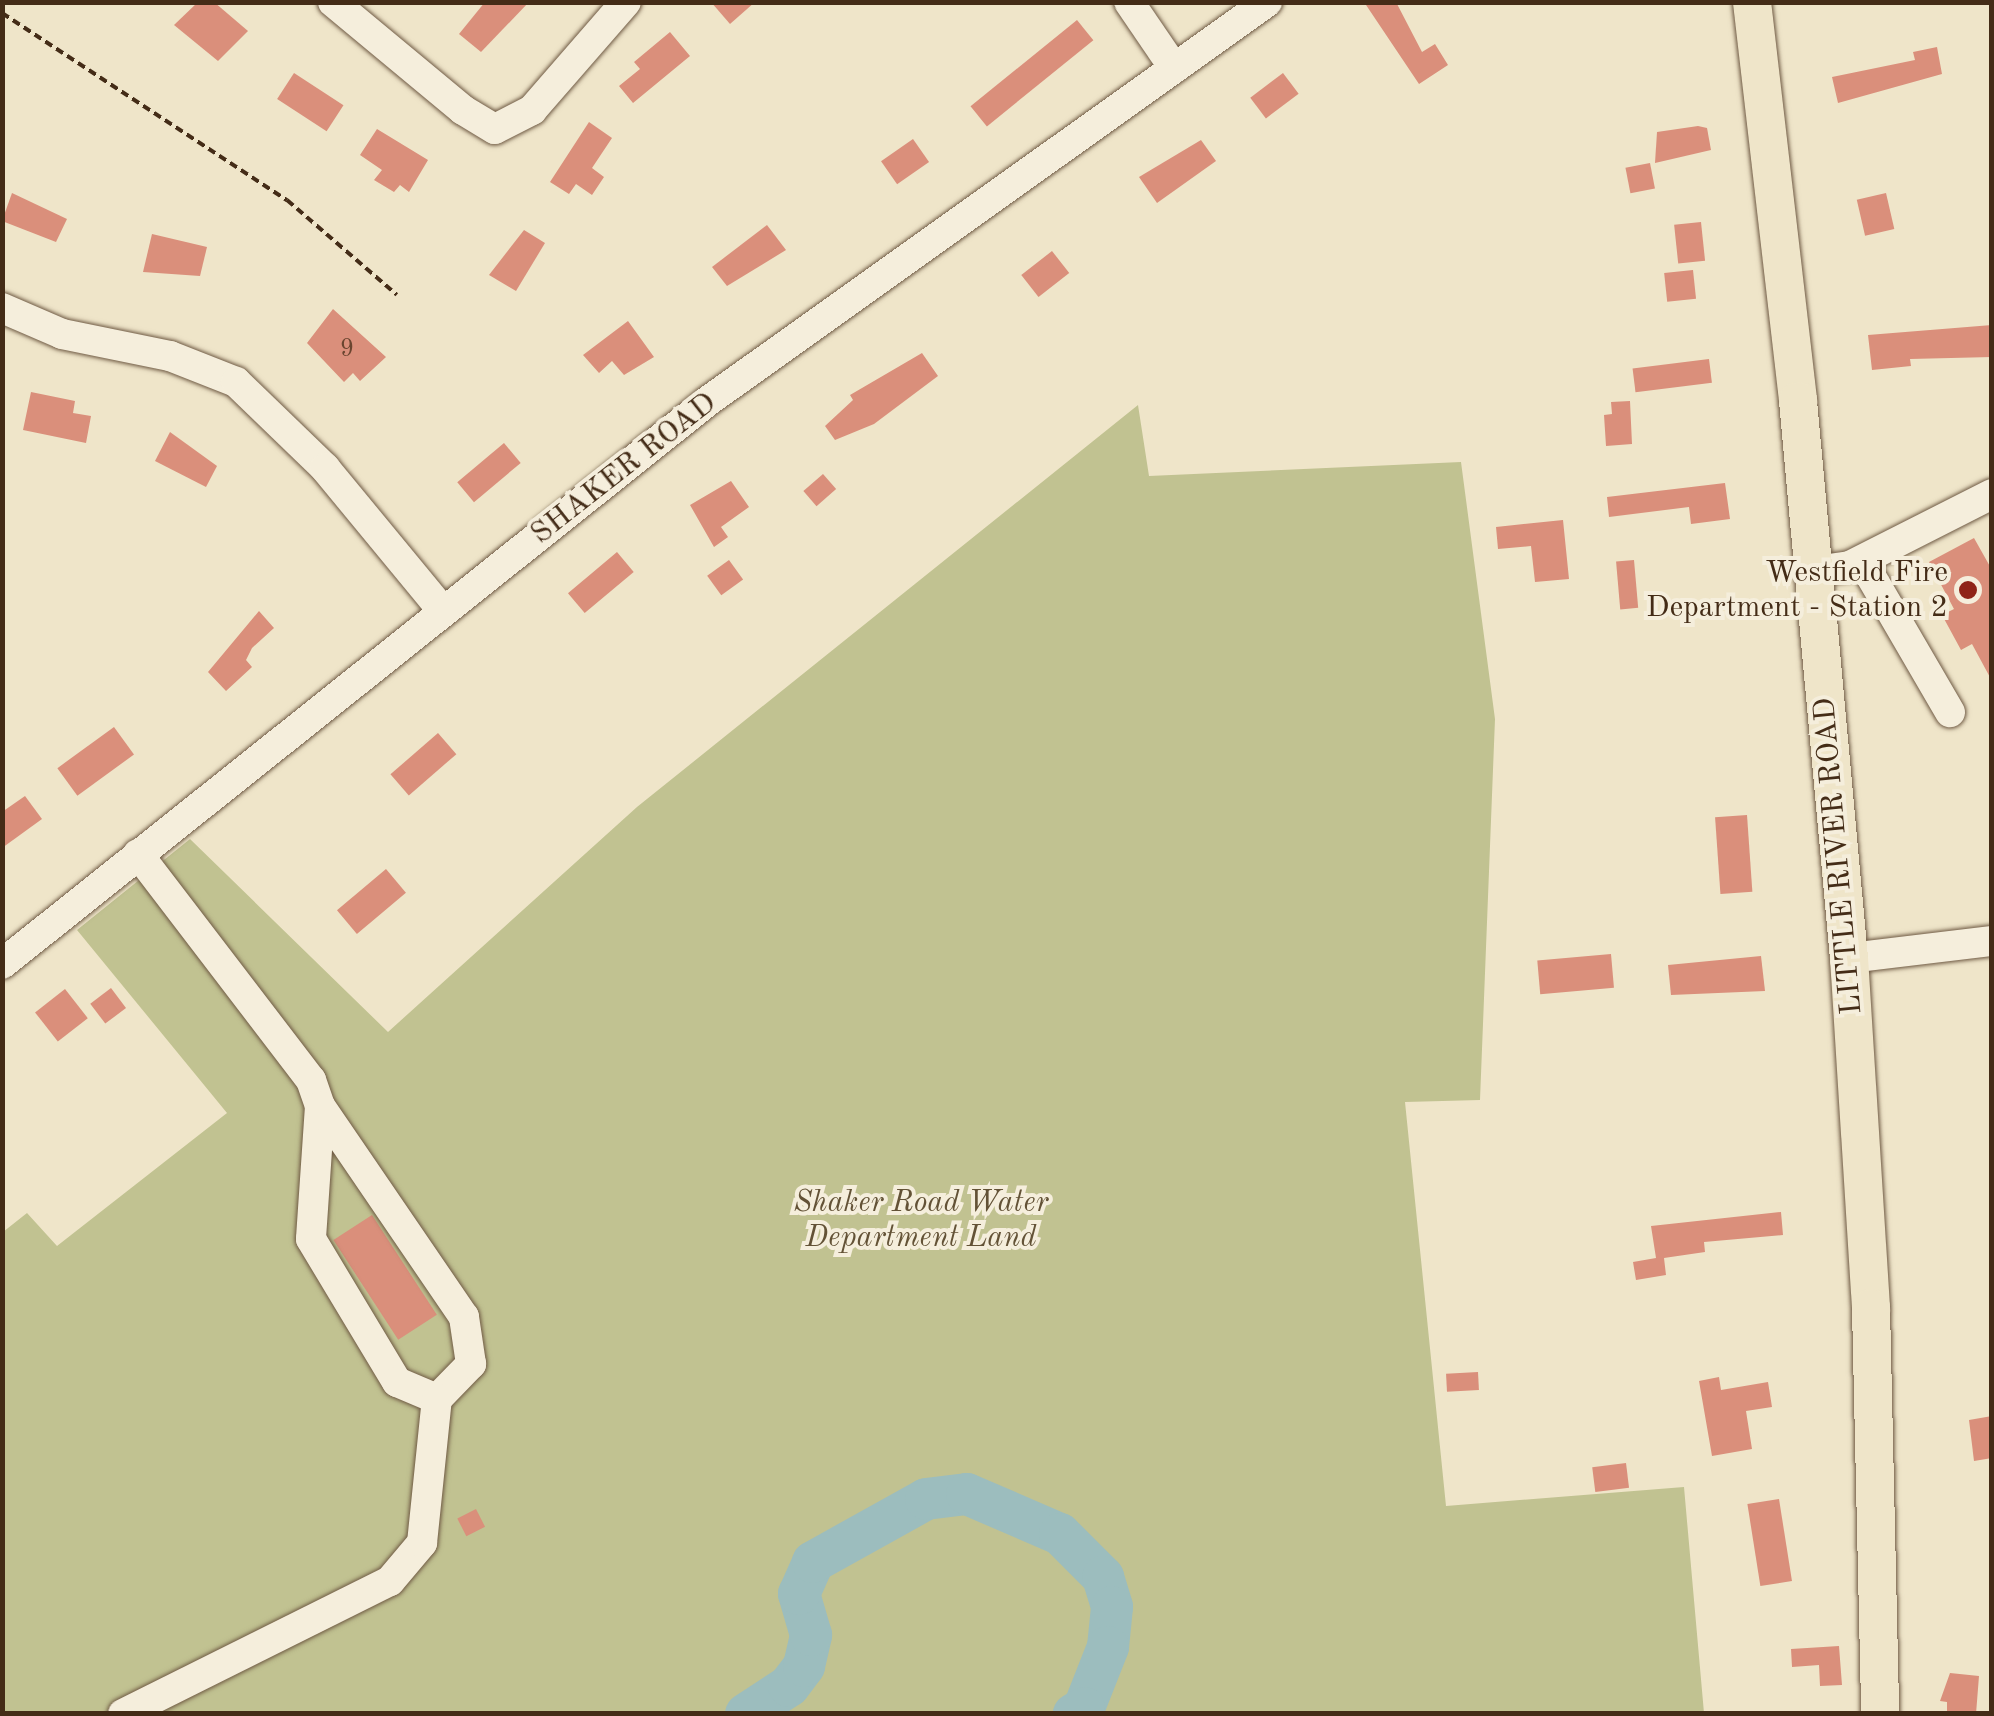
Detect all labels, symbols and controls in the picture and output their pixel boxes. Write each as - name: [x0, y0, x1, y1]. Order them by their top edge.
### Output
- house number: 9: [340, 335, 354, 365]
- street label: SHAKER ROAD: [524, 385, 724, 553]
- place label: Westfield Fire Department - Station 2: [1646, 555, 1948, 626]
- marker: Westfield Fire Department - Station 2: [1957, 579, 1979, 601]
- street label: LITTLE RIVER ROAD: [1807, 696, 1871, 1016]
- park label: Shaker Road Water Department Land: [794, 1185, 1048, 1256]

